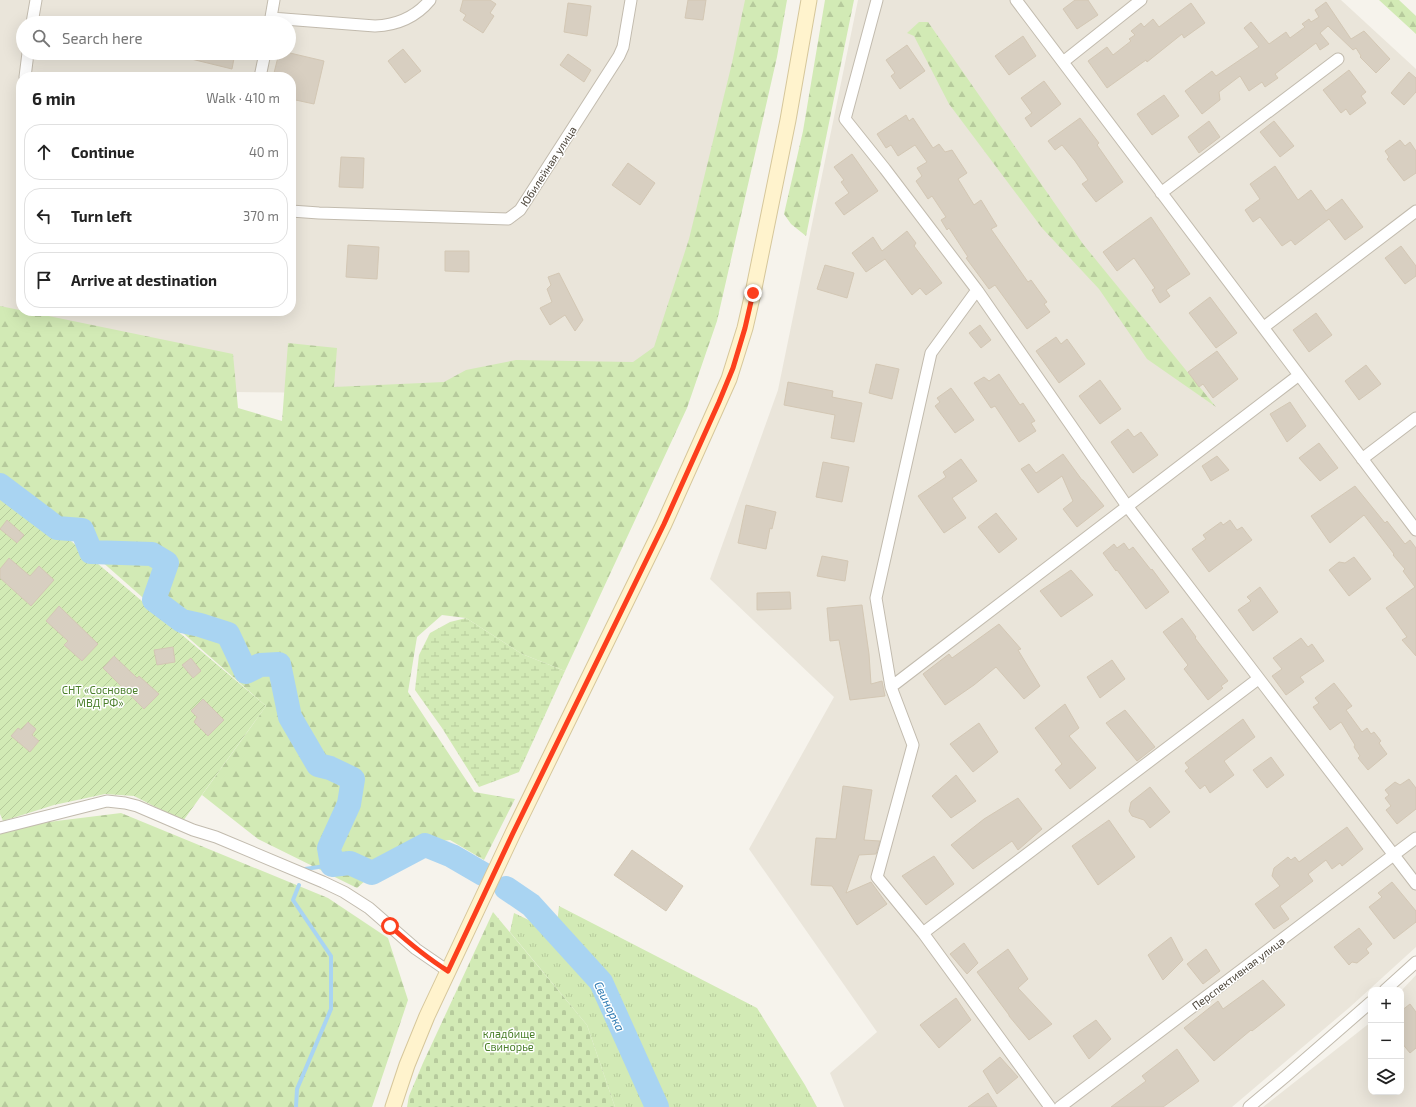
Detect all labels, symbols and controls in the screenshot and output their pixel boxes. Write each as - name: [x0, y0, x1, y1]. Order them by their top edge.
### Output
- search box: [16, 16, 296, 60]
- icon: search: [30, 27, 52, 49]
- text: Search here: [62, 29, 143, 47]
- text: 6 min: [32, 88, 76, 108]
- text: Walk · 410 m: [206, 90, 280, 106]
- street label: Юбилейная улица: [517, 123, 580, 209]
- icon: ahead: [33, 141, 55, 163]
- text: Continue: [71, 143, 134, 161]
- text: 40 m: [249, 144, 279, 160]
- icon: left: [33, 205, 55, 227]
- text: Turn left: [71, 207, 132, 225]
- text: 370 m: [243, 208, 279, 224]
- icon: arrive: [33, 269, 55, 291]
- text: Arrive at destination: [71, 271, 217, 289]
- route end: [744, 284, 762, 302]
- park label: СНТ «Сосновое МВД РФ»: [62, 683, 138, 709]
- route start: [381, 917, 399, 935]
- street label: Перспективная улица: [1189, 934, 1288, 1013]
- water label: Свинорка: [592, 979, 628, 1033]
- map controls: [1368, 987, 1404, 1095]
- button: +: [1368, 987, 1404, 1023]
- button: −: [1368, 1023, 1404, 1059]
- park label: кладбище Свинорье: [483, 1027, 535, 1053]
- button: layers: [1368, 1059, 1404, 1095]

